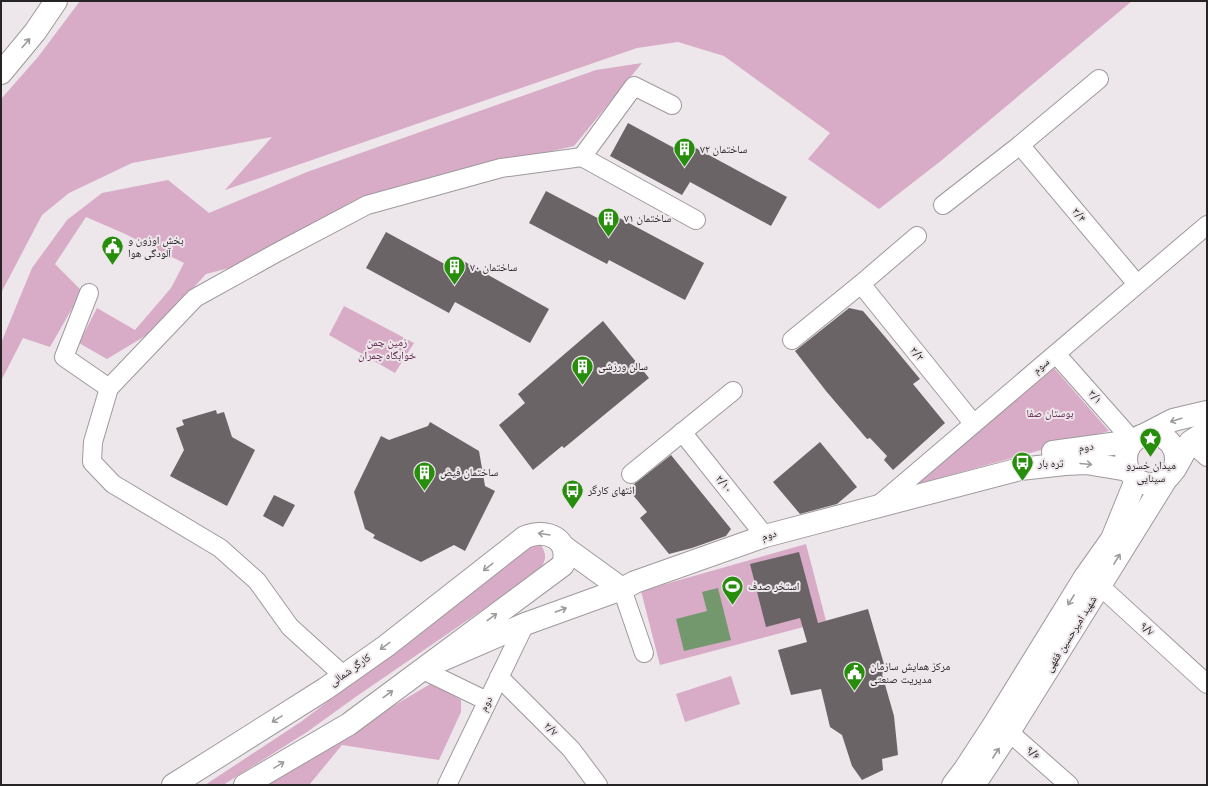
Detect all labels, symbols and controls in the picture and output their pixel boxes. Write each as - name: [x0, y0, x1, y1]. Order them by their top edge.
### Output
- one-way arrow: [21, 38, 30, 49]
- building icon: ساختمان ۷۲: [672, 136, 698, 169]
- place label: ساختمان ۷۲: [700, 143, 747, 156]
- building icon: ساختمان ۷۱: [595, 205, 621, 238]
- street label: ۳/۴: [1069, 205, 1089, 225]
- place label: ساختمان ۷۱: [624, 212, 671, 225]
- public building icon: بخش اوزون و آلودگی هوا: [100, 233, 126, 266]
- place label: بخش اوزون و آلودگی هوا: [128, 234, 184, 260]
- building icon: ساختمان ۷۰: [442, 254, 468, 287]
- place label: ساختمان ۷۰: [470, 261, 517, 274]
- park label: زمین چمن خوابگاه چمران: [358, 336, 416, 362]
- street label: ۳/۲: [907, 344, 927, 364]
- building icon: سالن ورزشی: [570, 353, 596, 386]
- street label: سوم: [1030, 355, 1052, 377]
- place label: سالن ورزشی: [598, 360, 648, 373]
- street label: ۳/۱: [1085, 387, 1105, 407]
- park label: بوستان صفا: [1026, 407, 1074, 420]
- one-way arrow: [1169, 417, 1182, 424]
- place icon: میدان خسرو سینایی: [1138, 426, 1164, 459]
- street label: دوم: [1078, 439, 1095, 454]
- bus stop icon: تره بار: [1010, 450, 1036, 483]
- place label: تره بار: [1037, 457, 1064, 470]
- building icon: ساختمان فیض: [412, 459, 438, 492]
- place label: میدان خسرو سینایی: [1126, 459, 1176, 485]
- one-way arrow: [1079, 460, 1092, 468]
- place label: ساختمان فیض: [440, 466, 498, 479]
- street label: ۲/۱۰: [713, 472, 735, 496]
- bus stop icon: انتهای کارگر: [560, 477, 586, 510]
- place label: انتهای کارگر: [587, 484, 635, 497]
- street label: دوم: [760, 527, 778, 543]
- one-way arrow: [538, 530, 551, 538]
- one-way arrow: [1113, 553, 1121, 565]
- one-way arrow: [482, 562, 493, 571]
- sports icon: استخر صدف: [720, 573, 746, 606]
- place label: استخر صدف: [748, 580, 800, 593]
- street label: شهید امیرحسین فقهی: [1042, 593, 1100, 675]
- one-way arrow: [1067, 594, 1075, 605]
- one-way arrow: [555, 606, 567, 614]
- one-way arrow: [486, 613, 497, 621]
- street label: ۹/۷: [1137, 619, 1157, 639]
- one-way arrow: [380, 642, 391, 650]
- street label: کارگر شمالی: [327, 651, 374, 689]
- public building icon: مرکز همایش سازمان مدیریت صنعتی: [841, 659, 867, 692]
- place label: مرکز همایش سازمان مدیریت صنعتی: [870, 660, 950, 686]
- one-way arrow: [382, 690, 393, 698]
- street label: دوم: [477, 694, 495, 714]
- one-way arrow: [271, 715, 283, 723]
- street label: ۲/۷: [541, 719, 561, 739]
- street label: ۹/۶: [1023, 743, 1043, 763]
- one-way arrow: [992, 747, 1000, 758]
- one-way arrow: [273, 761, 285, 769]

